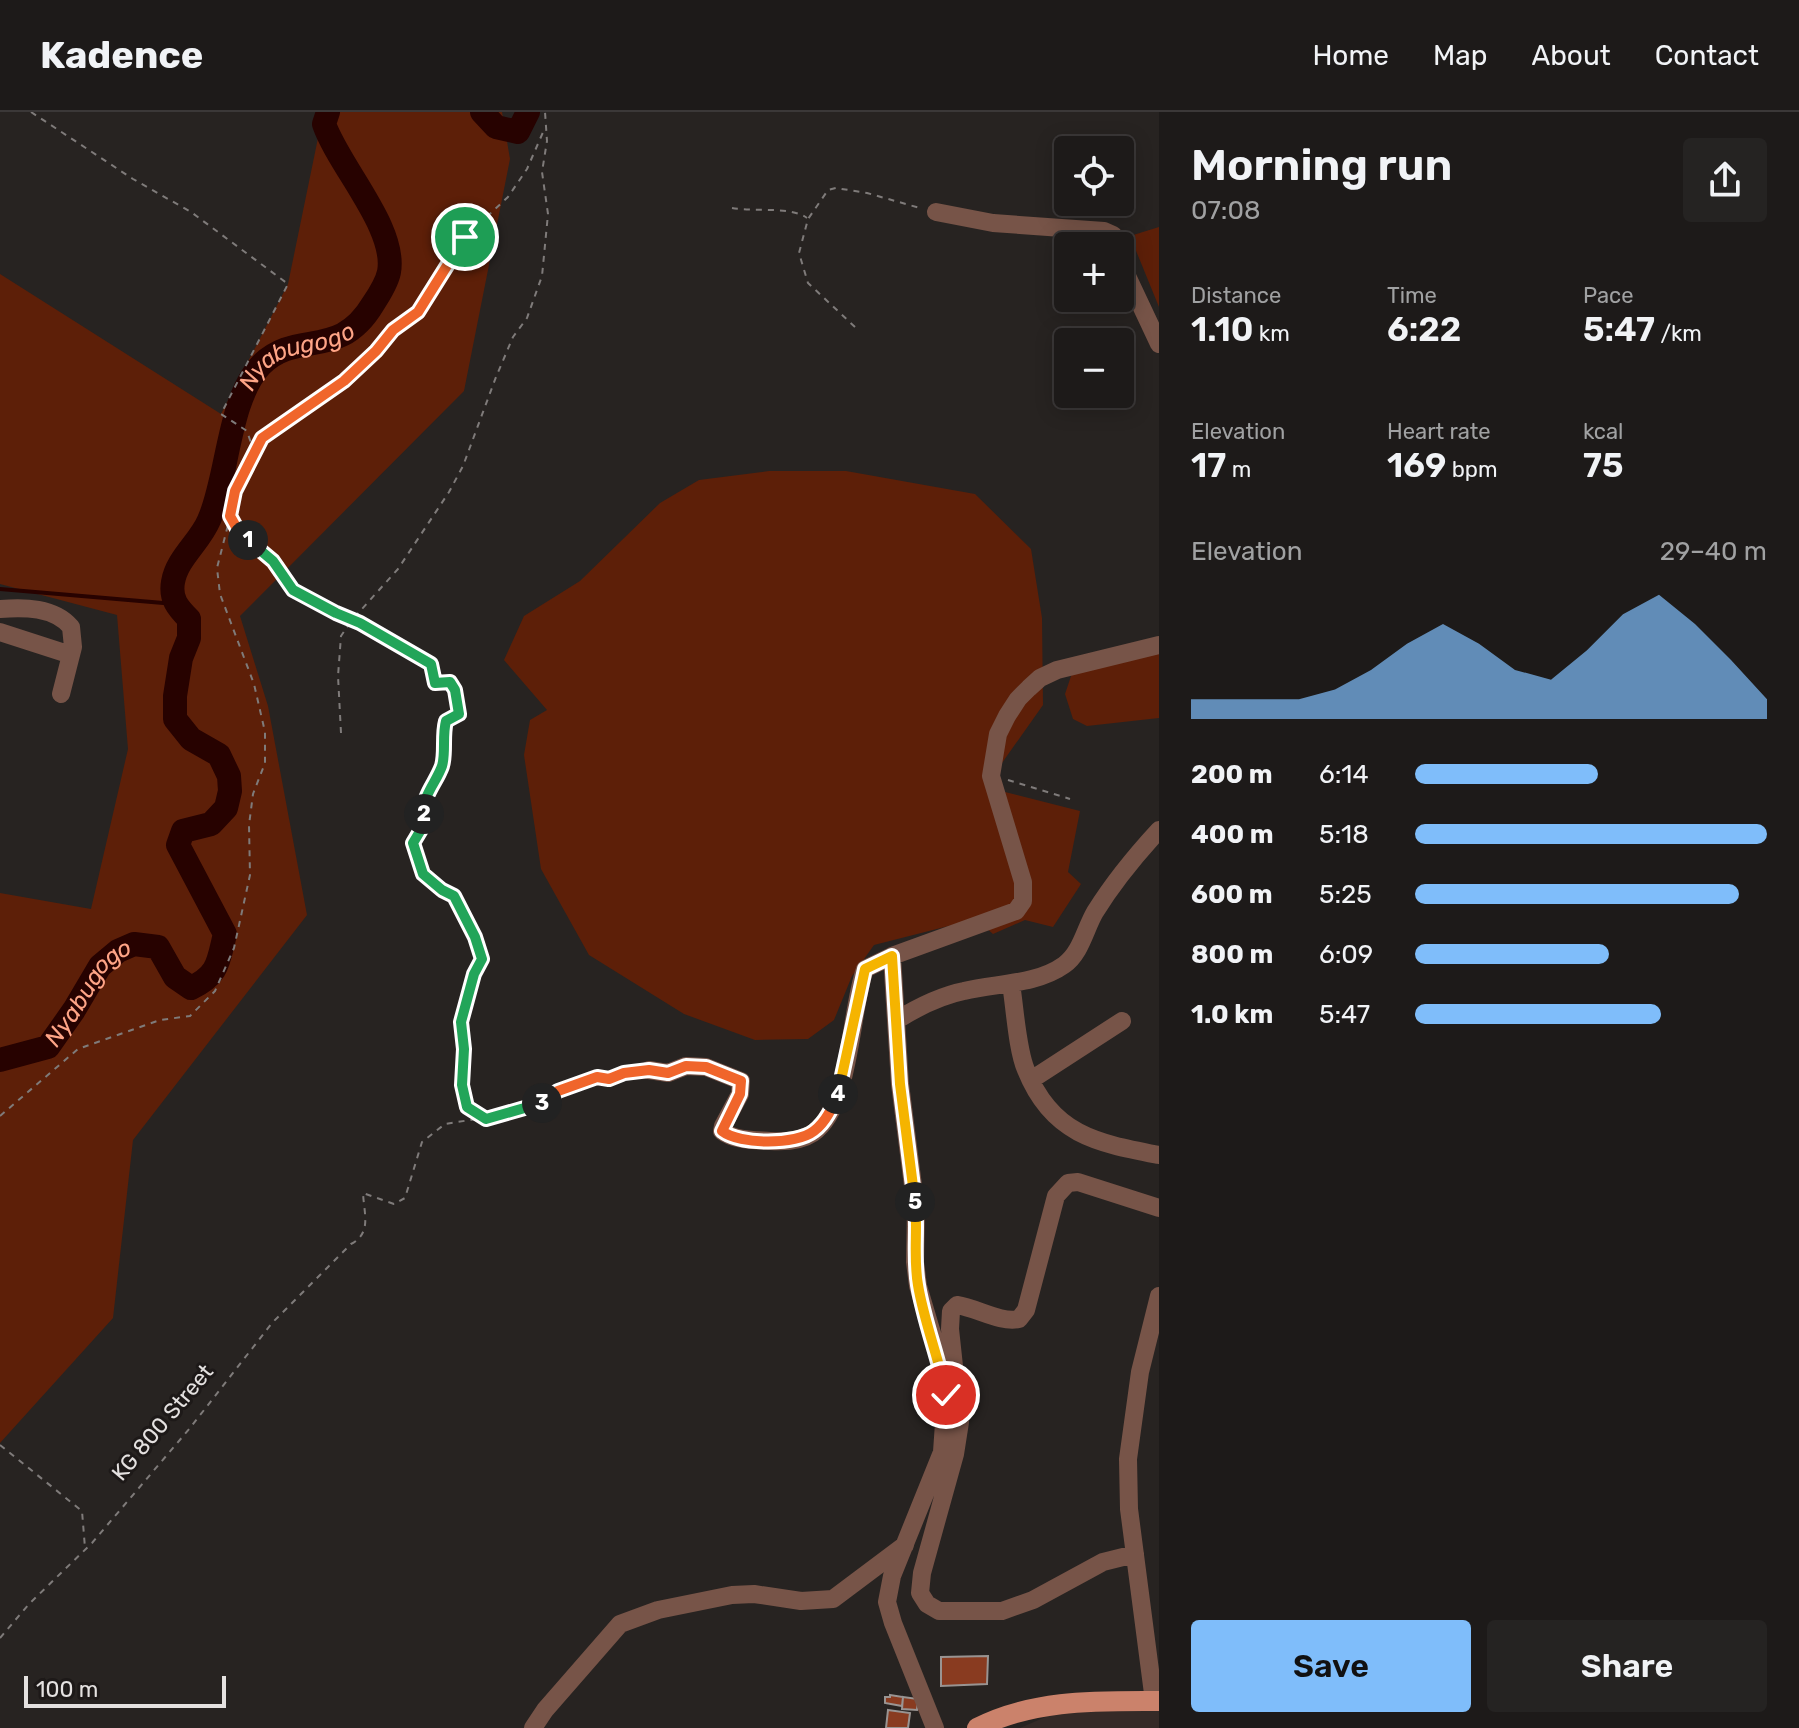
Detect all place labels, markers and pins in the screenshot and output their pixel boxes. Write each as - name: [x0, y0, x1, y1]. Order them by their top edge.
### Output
- pin: [431, 203, 499, 271]
- pin: 1: [228, 520, 268, 560]
- pin: 2: [404, 794, 444, 834]
- pin: 4: [818, 1074, 858, 1114]
- pin: 3: [522, 1083, 562, 1123]
- pin: 5: [895, 1182, 935, 1222]
- pin: [912, 1361, 980, 1429]

